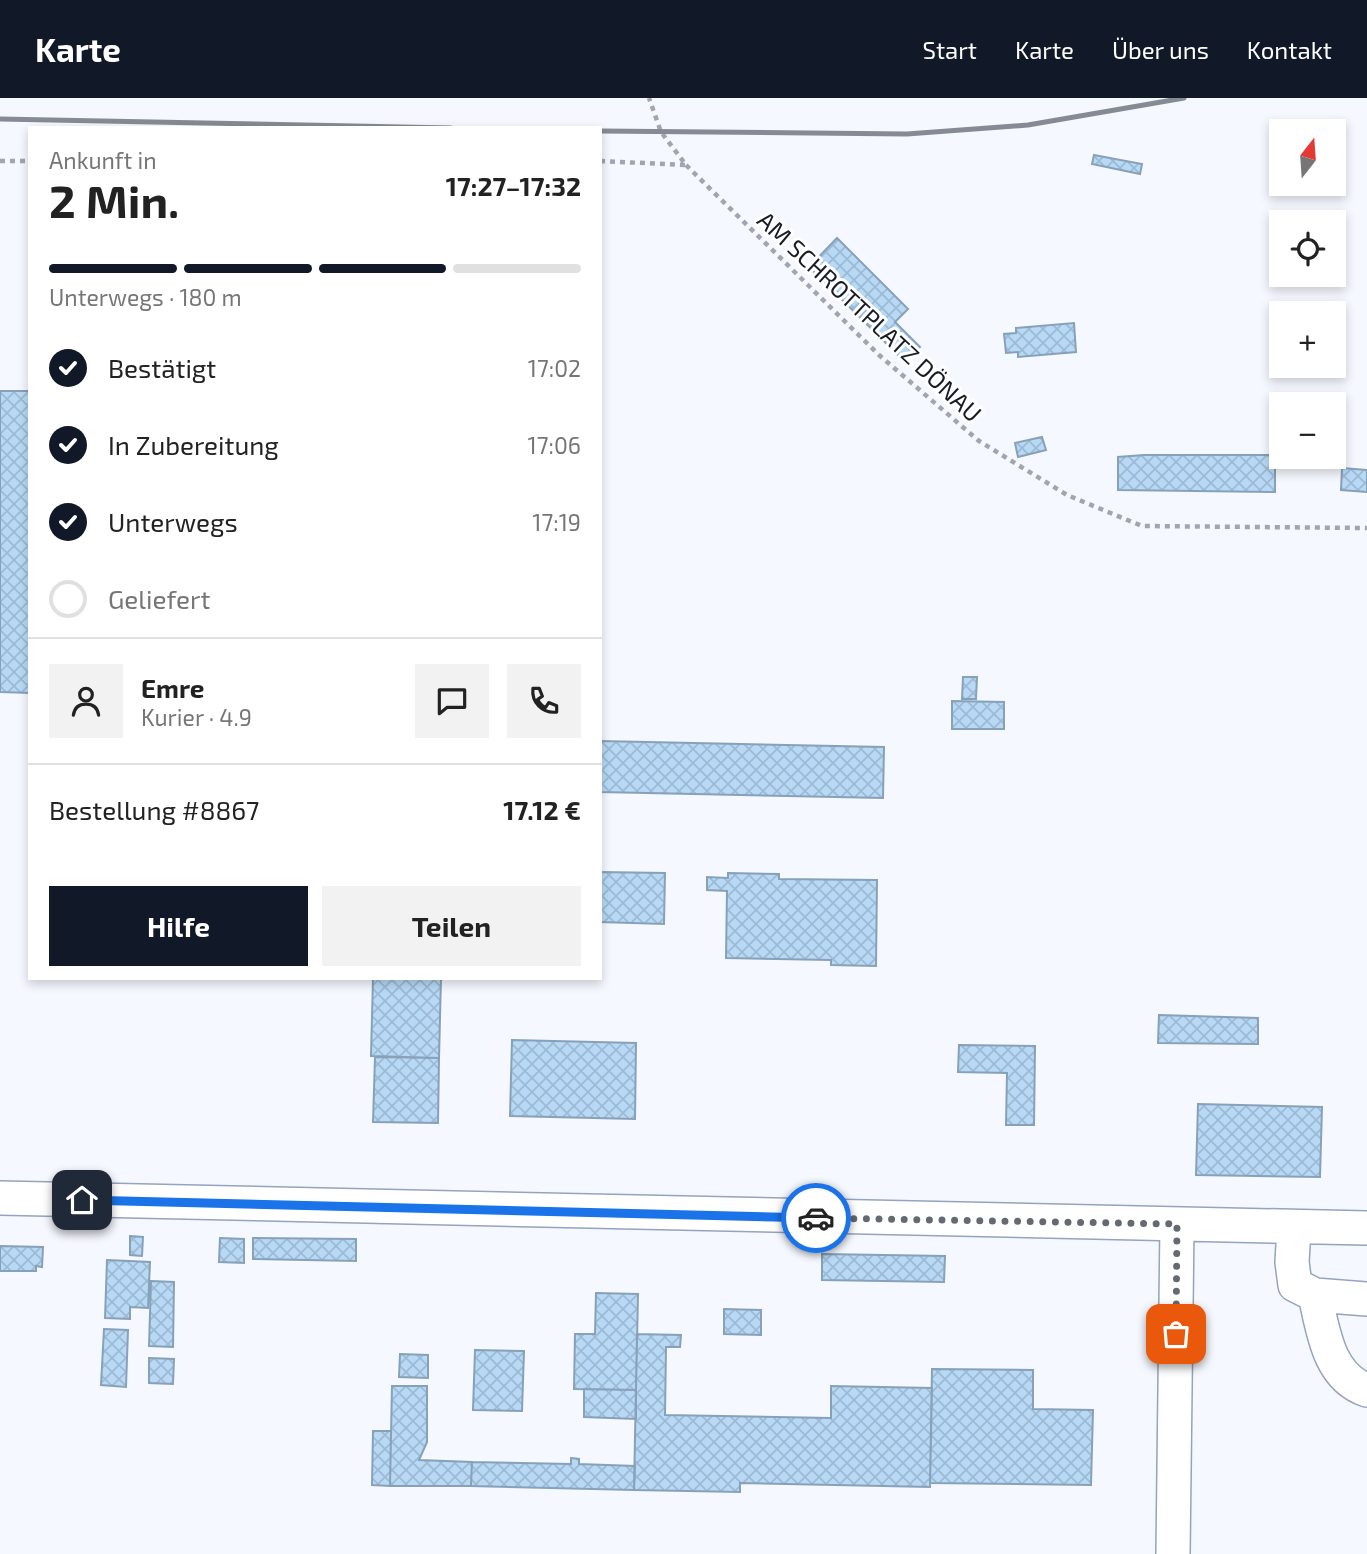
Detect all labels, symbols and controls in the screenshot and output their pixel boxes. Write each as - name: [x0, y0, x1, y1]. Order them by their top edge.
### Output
- text: Karte: [35, 29, 121, 69]
- text: Start: [923, 35, 977, 64]
- text: Karte: [1015, 35, 1074, 64]
- text: Über uns: [1112, 35, 1209, 64]
- text: Kontakt: [1247, 35, 1332, 64]
- north arrow: [1269, 119, 1346, 196]
- map controls: [1269, 119, 1346, 469]
- text: Ankunft in: [49, 146, 157, 174]
- text: 17:27–17:32: [446, 170, 581, 201]
- text: 2 Min.: [49, 172, 179, 227]
- street label: AM SCHROTTPLATZ DÖNAU: [752, 205, 988, 427]
- button: locate: [1269, 210, 1346, 287]
- text: Unterwegs · 180 m: [49, 283, 242, 311]
- button: +: [1269, 301, 1346, 378]
- icon: check: [49, 349, 87, 387]
- text: Bestätigt: [108, 352, 216, 383]
- text: 17:02: [528, 354, 581, 382]
- button: −: [1269, 392, 1346, 469]
- icon: check: [49, 426, 87, 464]
- text: In Zubereitung: [108, 429, 279, 460]
- text: 17:06: [528, 431, 581, 459]
- icon: check: [49, 503, 87, 541]
- text: Unterwegs: [108, 506, 238, 537]
- text: 17:19: [532, 508, 581, 536]
- text: Geliefert: [108, 583, 210, 614]
- button: person: [49, 664, 123, 738]
- button: chat: [415, 664, 489, 738]
- button: phone: [507, 664, 581, 738]
- text: Emre: [141, 672, 204, 703]
- text: Kurier · 4.9: [141, 703, 252, 731]
- text: Bestellung #8867: [49, 794, 259, 825]
- text: 17.12 €: [503, 794, 581, 825]
- button: Hilfe: [49, 886, 308, 966]
- button: Teilen: [322, 886, 581, 966]
- pin: [52, 1170, 112, 1230]
- icon: home: [63, 1181, 101, 1219]
- courier: [781, 1183, 851, 1253]
- icon: car: [797, 1199, 835, 1237]
- pin: [1146, 1304, 1206, 1364]
- icon: bag: [1157, 1315, 1195, 1353]

